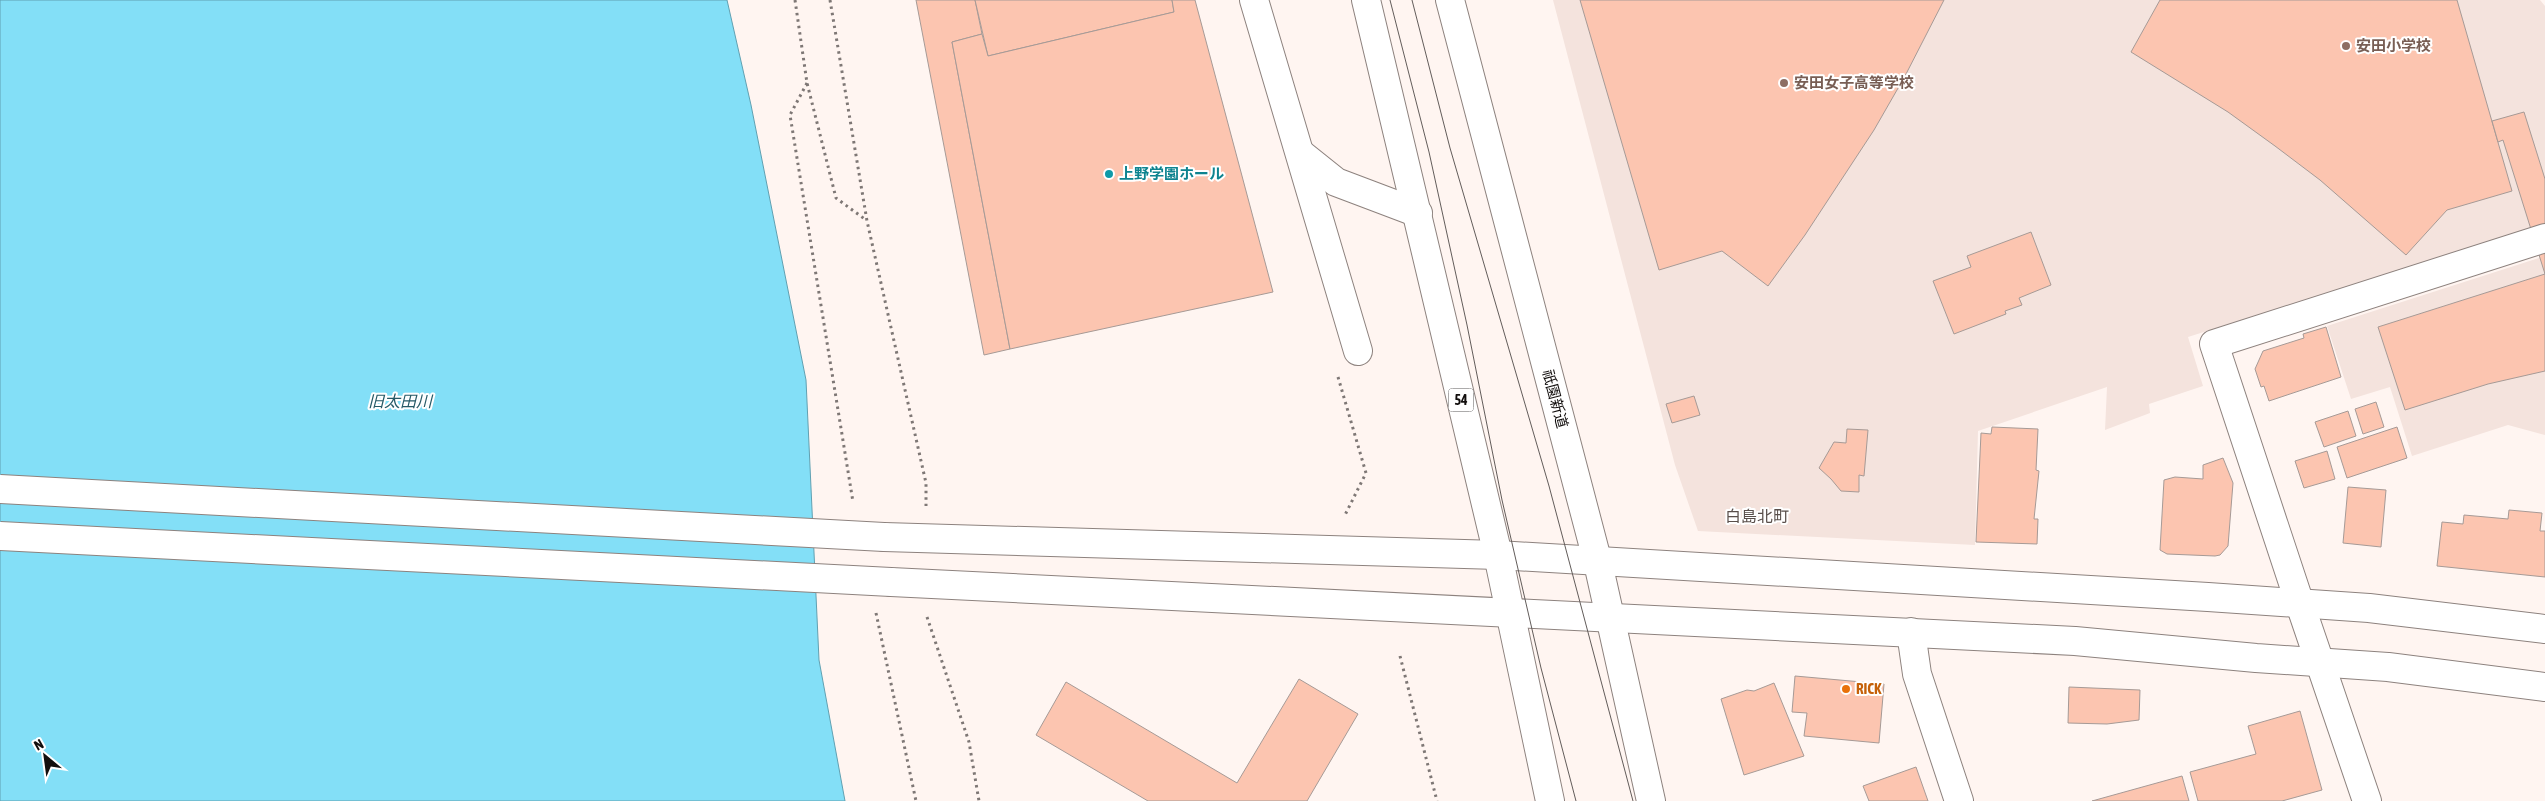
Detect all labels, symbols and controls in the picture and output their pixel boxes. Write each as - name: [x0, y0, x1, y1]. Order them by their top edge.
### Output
- place label: 安田小学校: [2356, 37, 2431, 54]
- marker: 安田小学校: [2340, 40, 2352, 52]
- place label: 安田女子高等学校: [1794, 74, 1914, 91]
- marker: 安田女子高等学校: [1778, 77, 1790, 89]
- place label: 上野学園ホール: [1119, 165, 1224, 182]
- marker: 上野学園ホール: [1103, 168, 1115, 180]
- street label: 祇園新道: [1540, 368, 1571, 430]
- road number: 54: [1448, 388, 1474, 412]
- water label: 旧太田川: [368, 392, 434, 410]
- district label: 白島北町: [1725, 507, 1789, 525]
- place label: RICK: [1856, 680, 1882, 697]
- marker: RICK: [1840, 683, 1852, 695]
- north arrow: [20, 731, 70, 781]
- text: N: [31, 736, 46, 754]

